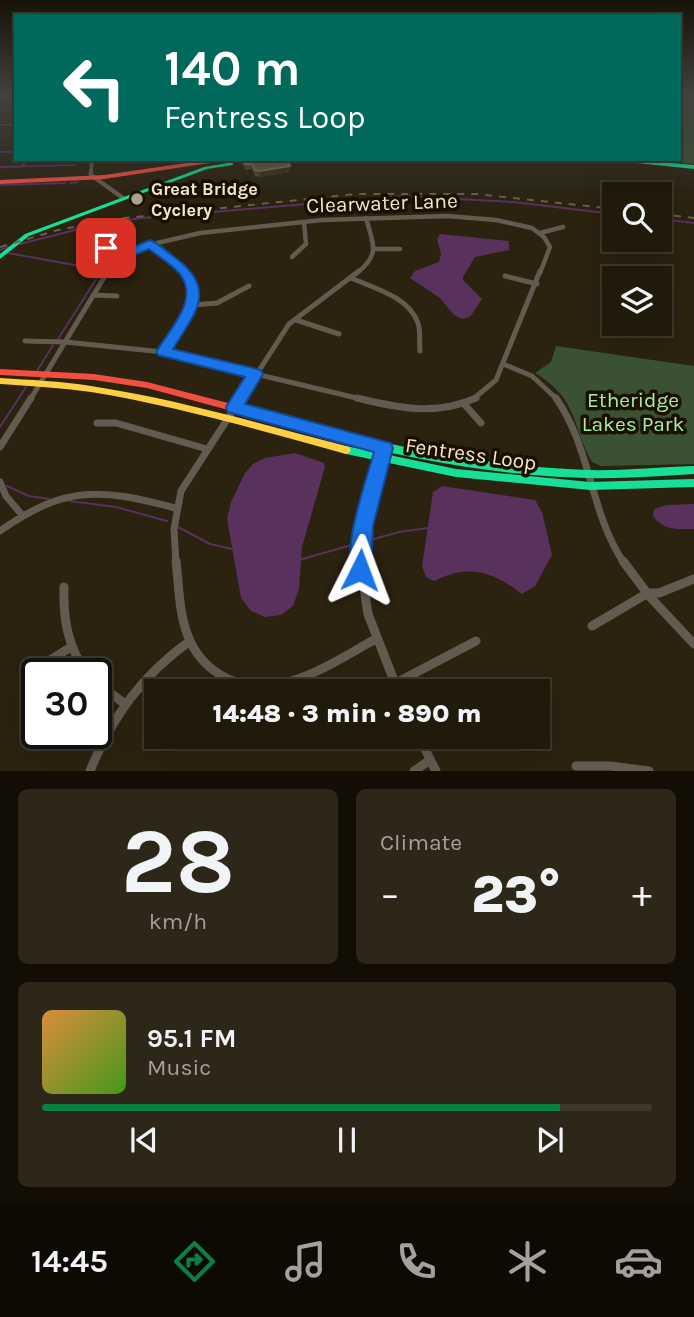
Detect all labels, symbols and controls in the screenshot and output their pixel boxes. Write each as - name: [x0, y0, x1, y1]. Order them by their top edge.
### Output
- text: 140 m: [164, 40, 301, 97]
- icon: left: [49, 42, 140, 133]
- text: Fentress Loop: [164, 99, 366, 136]
- place label: Great Bridge Cyclery: [151, 178, 258, 221]
- map controls: [602, 182, 672, 336]
- button: search: [602, 182, 672, 252]
- street label: Clearwater Lane: [306, 188, 458, 218]
- marker: Great Bridge Cyclery: [129, 191, 145, 207]
- pin: [76, 218, 136, 278]
- icon: arrive: [87, 229, 125, 267]
- button: layers: [602, 266, 672, 336]
- park label: Etheridge Lakes Park: [582, 388, 684, 436]
- street label: Fentress Loop: [404, 433, 538, 475]
- position arrow: [323, 533, 397, 607]
- speed limit sign: 30: [21, 658, 112, 749]
- text: 14:48 · 3 min · 890 m: [213, 698, 481, 729]
- text: 28: [121, 809, 235, 915]
- text: Climate: [380, 829, 462, 856]
- text: 23°: [471, 864, 561, 925]
- text: −: [380, 872, 400, 917]
- text: +: [632, 872, 652, 917]
- text: km/h: [149, 908, 207, 935]
- text: 95.1 FM: [147, 1023, 236, 1054]
- text: Music: [147, 1054, 211, 1081]
- icon: previous: [125, 1121, 163, 1159]
- icon: pause: [328, 1121, 366, 1159]
- icon: next: [531, 1121, 569, 1159]
- icon: directions: [170, 1237, 219, 1286]
- icon: music: [281, 1237, 330, 1286]
- icon: phone: [392, 1237, 441, 1286]
- icon: climate: [503, 1237, 552, 1286]
- icon: car: [614, 1237, 663, 1286]
- text: 14:45: [31, 1243, 108, 1280]

